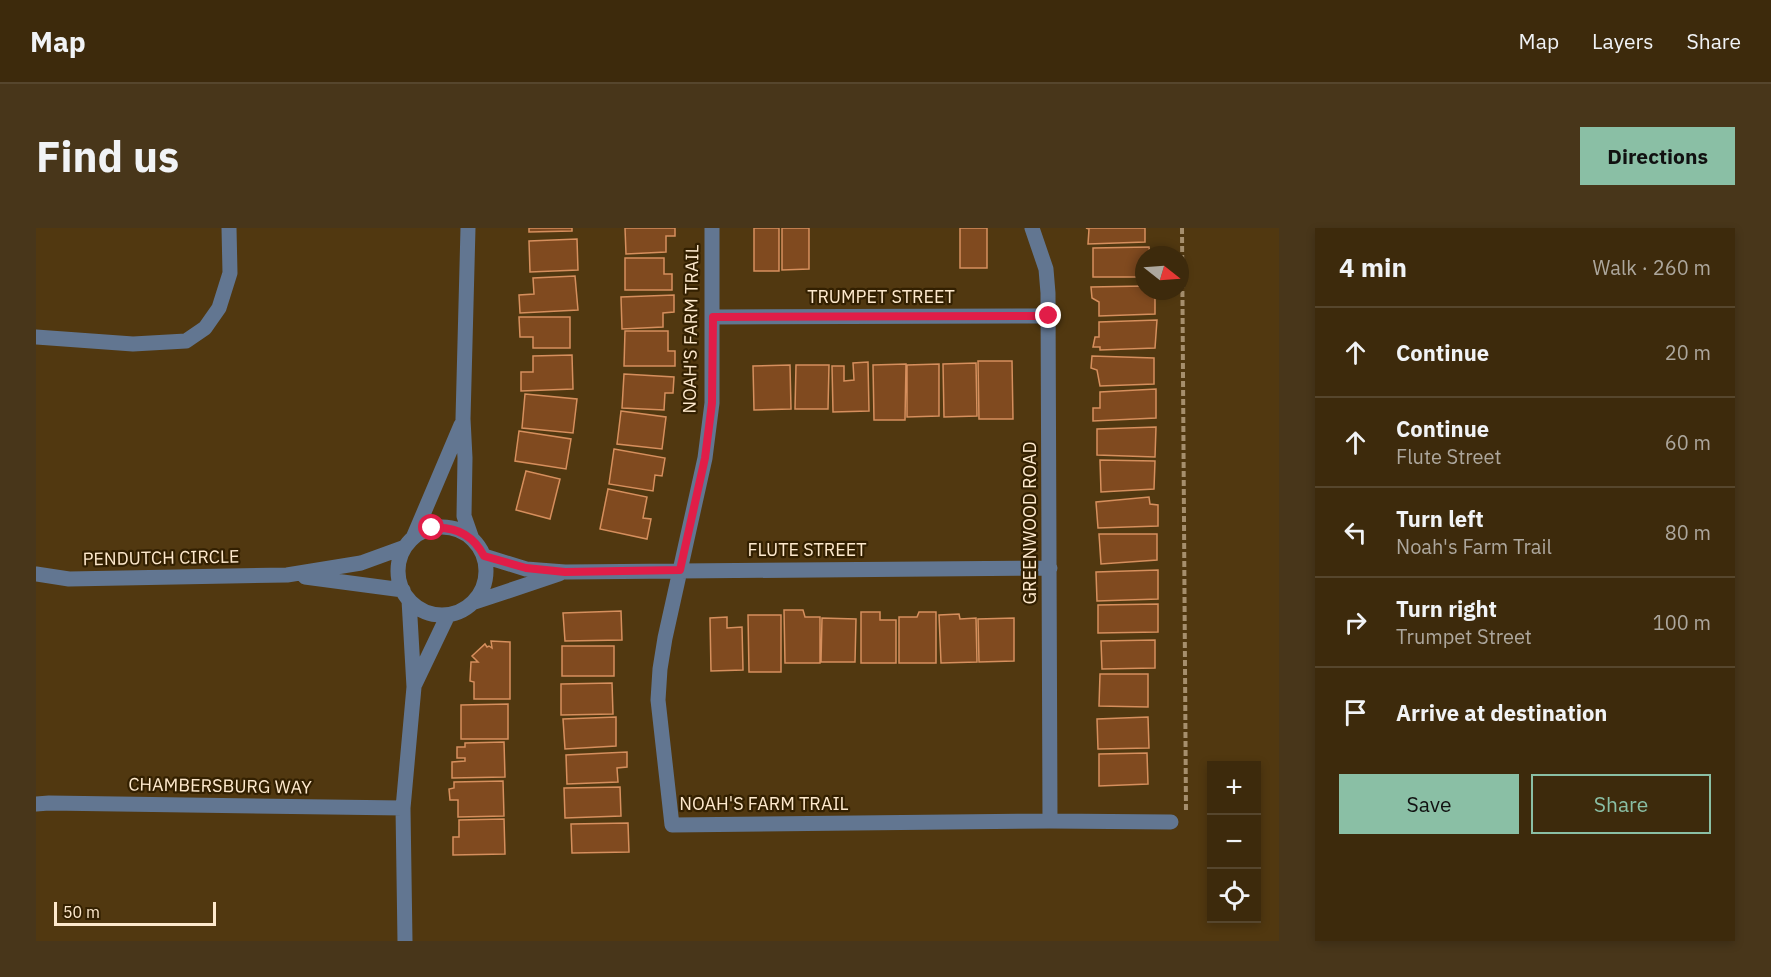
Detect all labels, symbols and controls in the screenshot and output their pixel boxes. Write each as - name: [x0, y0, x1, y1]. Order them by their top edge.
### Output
- text: Map: [30, 23, 86, 60]
- text: Map: [1519, 27, 1559, 55]
- text: Layers: [1592, 27, 1654, 55]
- text: Share: [1687, 27, 1741, 55]
- button: Directions: [1580, 127, 1735, 185]
- text: Find us: [36, 129, 179, 184]
- street label: NOAH'S FARM TRAIL: [678, 244, 703, 414]
- north arrow: [1135, 246, 1189, 300]
- text: 4 min: [1339, 250, 1407, 284]
- text: Walk · 260 m: [1593, 254, 1711, 281]
- street label: TRUMPET STREET: [807, 285, 955, 308]
- route end: [1035, 302, 1061, 328]
- icon: ahead: [1339, 336, 1372, 369]
- text: Continue: [1396, 338, 1489, 367]
- text: 20 m: [1665, 339, 1711, 366]
- text: Continue: [1396, 414, 1489, 443]
- icon: ahead: [1339, 426, 1372, 459]
- text: 60 m: [1665, 429, 1711, 456]
- street label: GREENWOOD ROAD: [1018, 441, 1041, 605]
- text: Flute Street: [1396, 443, 1501, 470]
- text: Turn left: [1396, 504, 1484, 533]
- route start: [418, 514, 444, 540]
- icon: left: [1339, 516, 1372, 549]
- text: 80 m: [1665, 519, 1711, 546]
- text: Noah's Farm Trail: [1396, 533, 1552, 560]
- street label: FLUTE STREET: [747, 538, 867, 561]
- street label: PENDUTCH CIRCLE: [82, 545, 240, 570]
- text: Turn right: [1396, 594, 1497, 623]
- icon: right: [1339, 606, 1372, 639]
- text: 100 m: [1653, 609, 1711, 636]
- text: Trumpet Street: [1396, 623, 1532, 650]
- icon: arrive: [1339, 696, 1372, 729]
- text: Arrive at destination: [1396, 698, 1607, 727]
- map controls: [1207, 761, 1261, 923]
- button: +: [1207, 761, 1261, 815]
- street label: CHAMBERSBURG WAY: [128, 772, 312, 799]
- button: Save: [1339, 774, 1519, 834]
- button: Share: [1531, 774, 1711, 834]
- street label: NOAH'S FARM TRAIL: [679, 792, 849, 815]
- button: −: [1207, 815, 1261, 869]
- button: locate: [1207, 869, 1261, 923]
- scale bar: [54, 899, 216, 926]
- text: 50 m: [63, 902, 100, 922]

